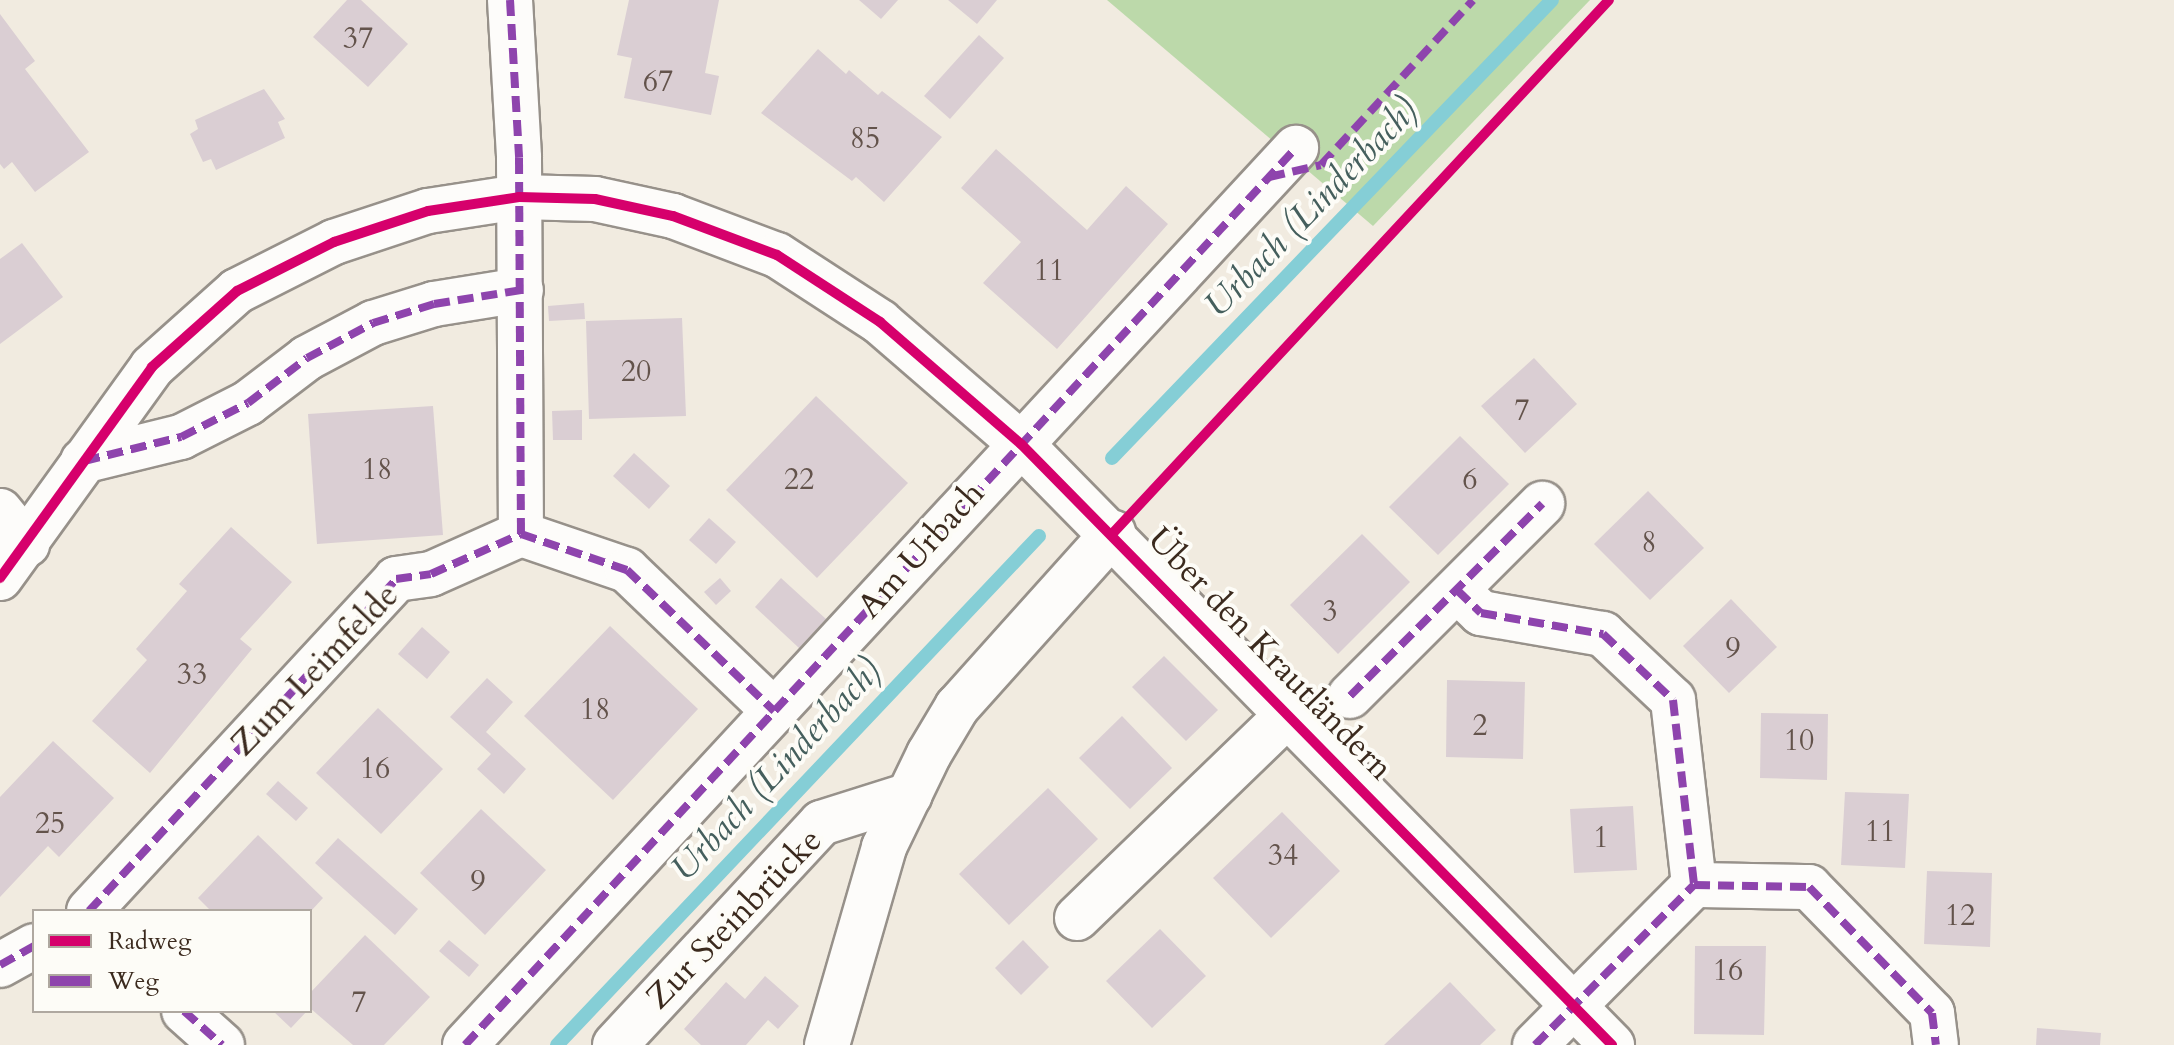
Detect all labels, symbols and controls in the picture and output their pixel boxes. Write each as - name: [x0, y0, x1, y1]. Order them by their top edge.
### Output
- house number: 37: [343, 21, 373, 57]
- house number: 67: [643, 64, 673, 100]
- water label: Urbach (Linderbach): [1195, 89, 1427, 327]
- house number: 85: [850, 121, 880, 157]
- house number: 11: [1034, 253, 1064, 289]
- house number: 20: [621, 354, 651, 390]
- house number: 7: [1514, 393, 1530, 429]
- house number: 18: [362, 452, 392, 488]
- house number: 22: [784, 462, 814, 498]
- house number: 6: [1462, 462, 1478, 498]
- street label: Am Urbach: [849, 473, 993, 627]
- street label: Über den Krautländern: [1139, 519, 1401, 789]
- house number: 8: [1641, 525, 1657, 561]
- street label: Zum Leimfelde: [223, 576, 407, 764]
- house number: 3: [1322, 594, 1338, 630]
- house number: 9: [1725, 631, 1741, 667]
- water label: Urbach (Linderbach): [662, 650, 890, 890]
- house number: 33: [177, 657, 207, 693]
- house number: 18: [580, 692, 610, 728]
- house number: 2: [1472, 708, 1488, 744]
- house number: 10: [1784, 723, 1814, 759]
- house number: 16: [360, 751, 390, 787]
- house number: 25: [35, 806, 65, 842]
- house number: 11: [1865, 814, 1895, 850]
- street label: Zur Steinbrücke: [638, 820, 830, 1018]
- house number: 1: [1593, 820, 1609, 856]
- house number: 34: [1268, 838, 1298, 874]
- house number: 9: [470, 864, 486, 900]
- house number: 12: [1945, 898, 1975, 934]
- legend: [32, 909, 312, 1013]
- text: Radweg: [108, 925, 191, 958]
- house number: 16: [1713, 953, 1743, 989]
- text: Weg: [108, 965, 159, 998]
- house number: 7: [351, 985, 367, 1021]

